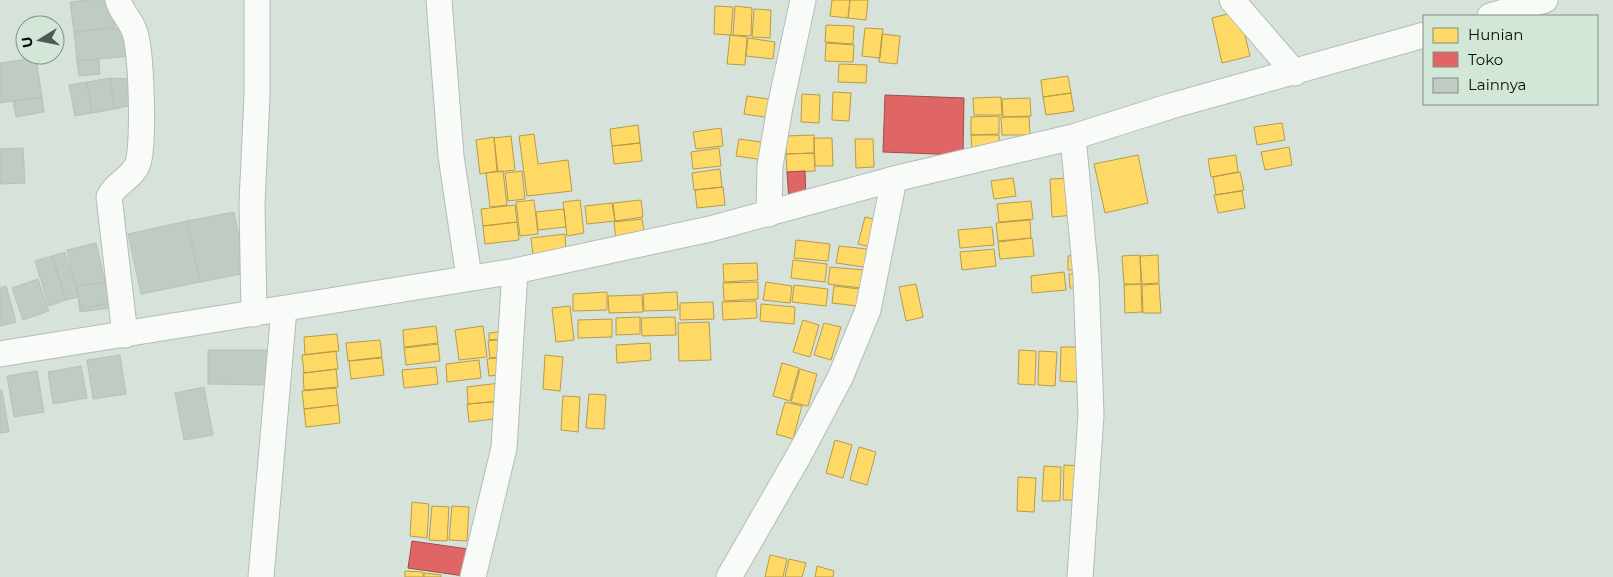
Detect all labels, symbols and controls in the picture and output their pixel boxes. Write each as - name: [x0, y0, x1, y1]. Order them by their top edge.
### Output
- north arrow: [15, 15, 65, 65]
- legend: [1423, 15, 1598, 105]
- text: Hunian: [1468, 25, 1523, 44]
- text: U: [17, 35, 37, 49]
- text: Toko: [1468, 50, 1503, 69]
- text: Lainnya: [1468, 75, 1526, 94]

